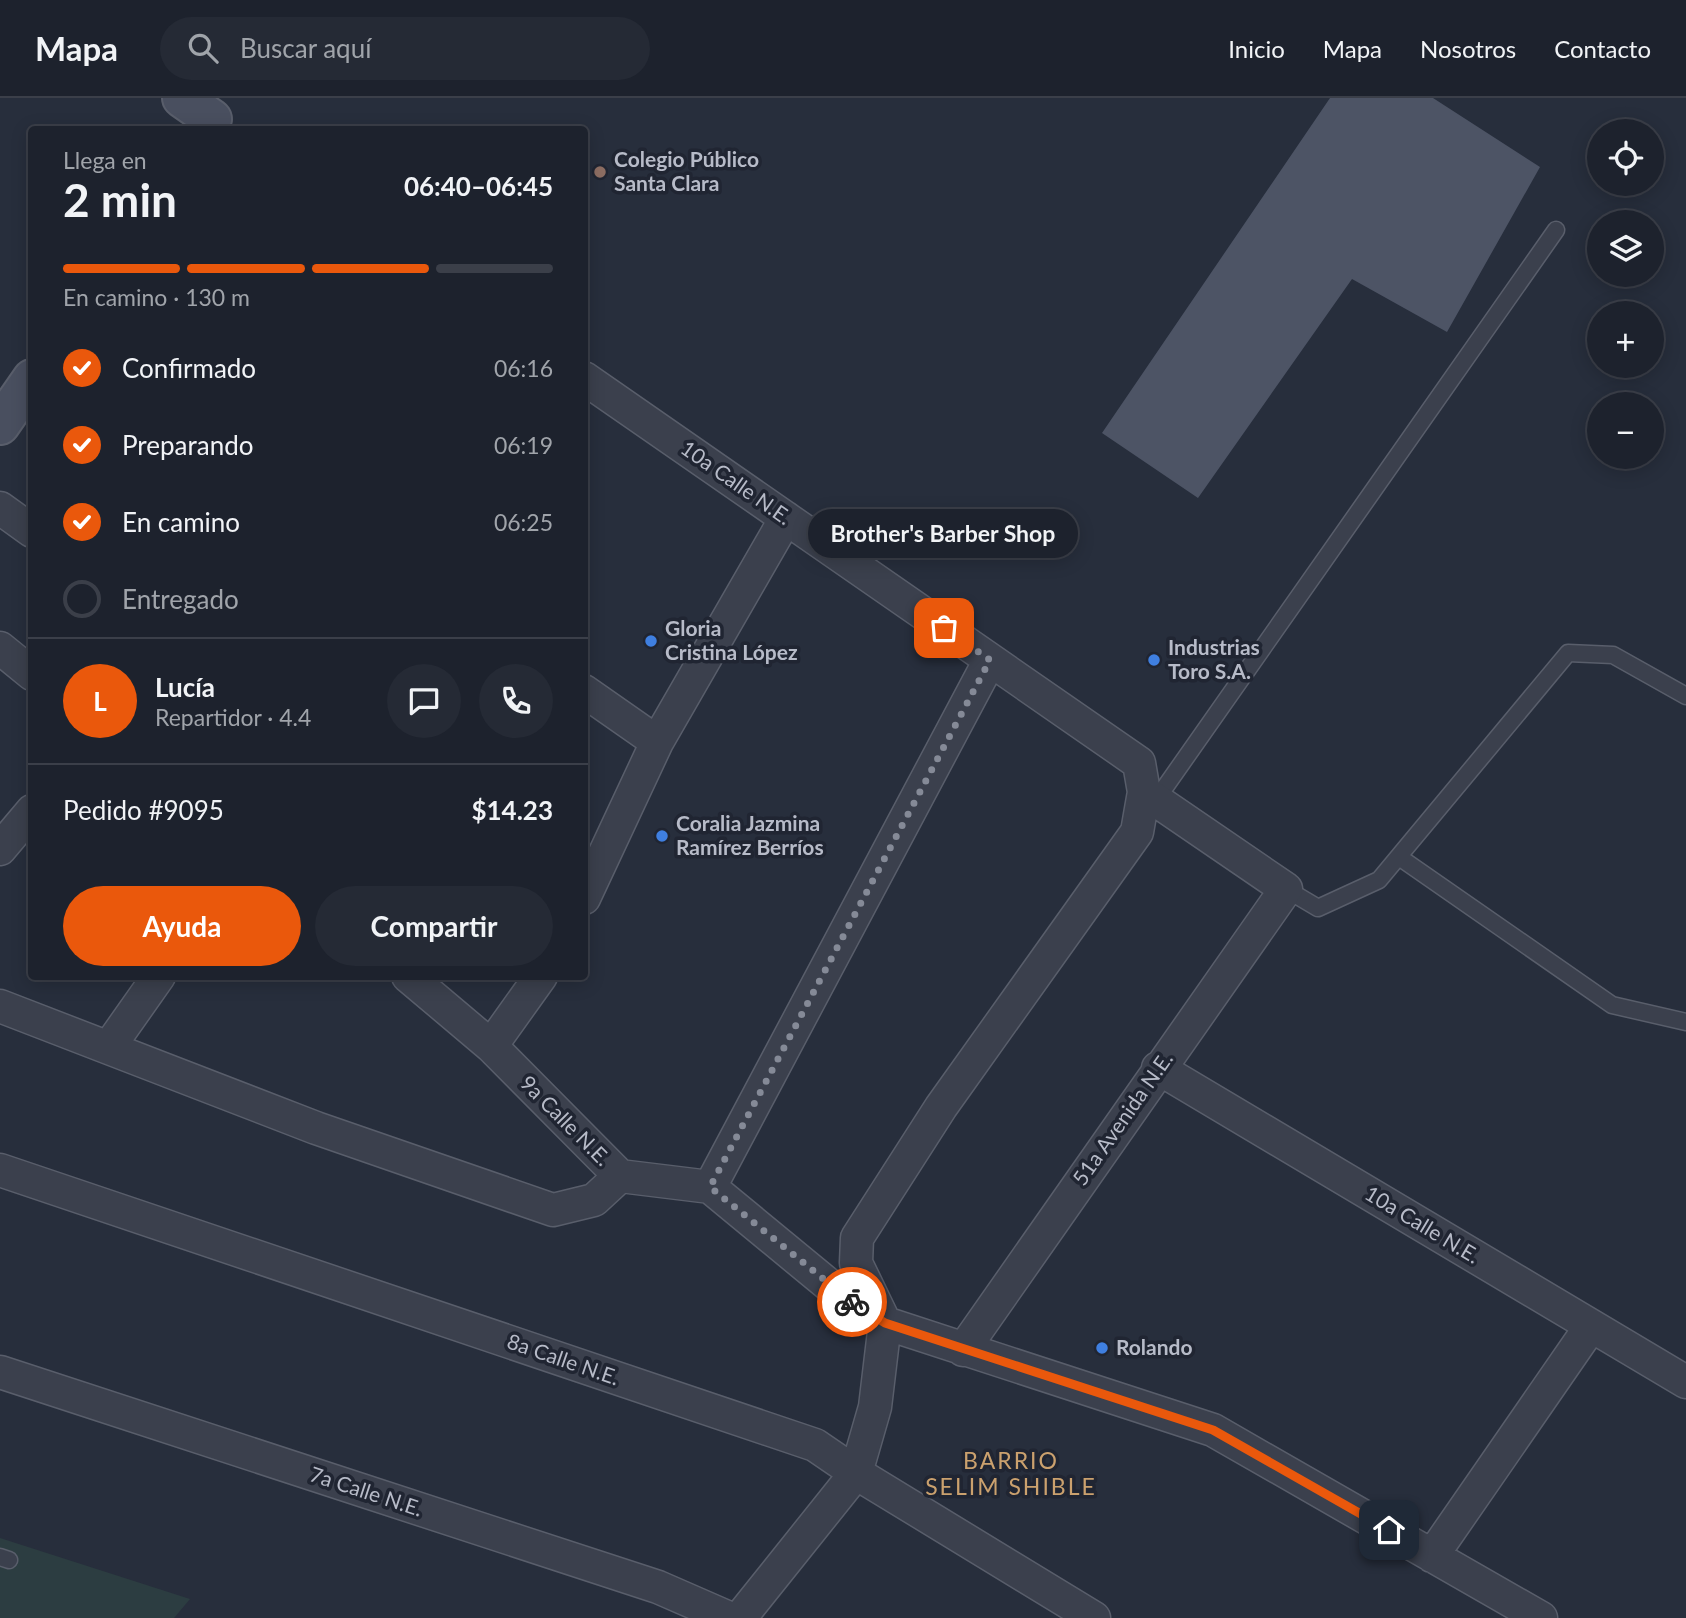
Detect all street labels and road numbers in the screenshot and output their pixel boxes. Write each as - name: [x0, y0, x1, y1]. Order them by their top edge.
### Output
- street label: 10a Calle N.E.: [677, 435, 797, 529]
- street label: 51a Avenida N.E.: [1067, 1047, 1177, 1190]
- street label: 9a Calle N.E.: [516, 1070, 616, 1170]
- street label: 10a Calle N.E.: [1361, 1180, 1485, 1268]
- street label: 8a Calle N.E.: [504, 1328, 623, 1389]
- street label: 7a Calle N.E.: [307, 1461, 426, 1521]

